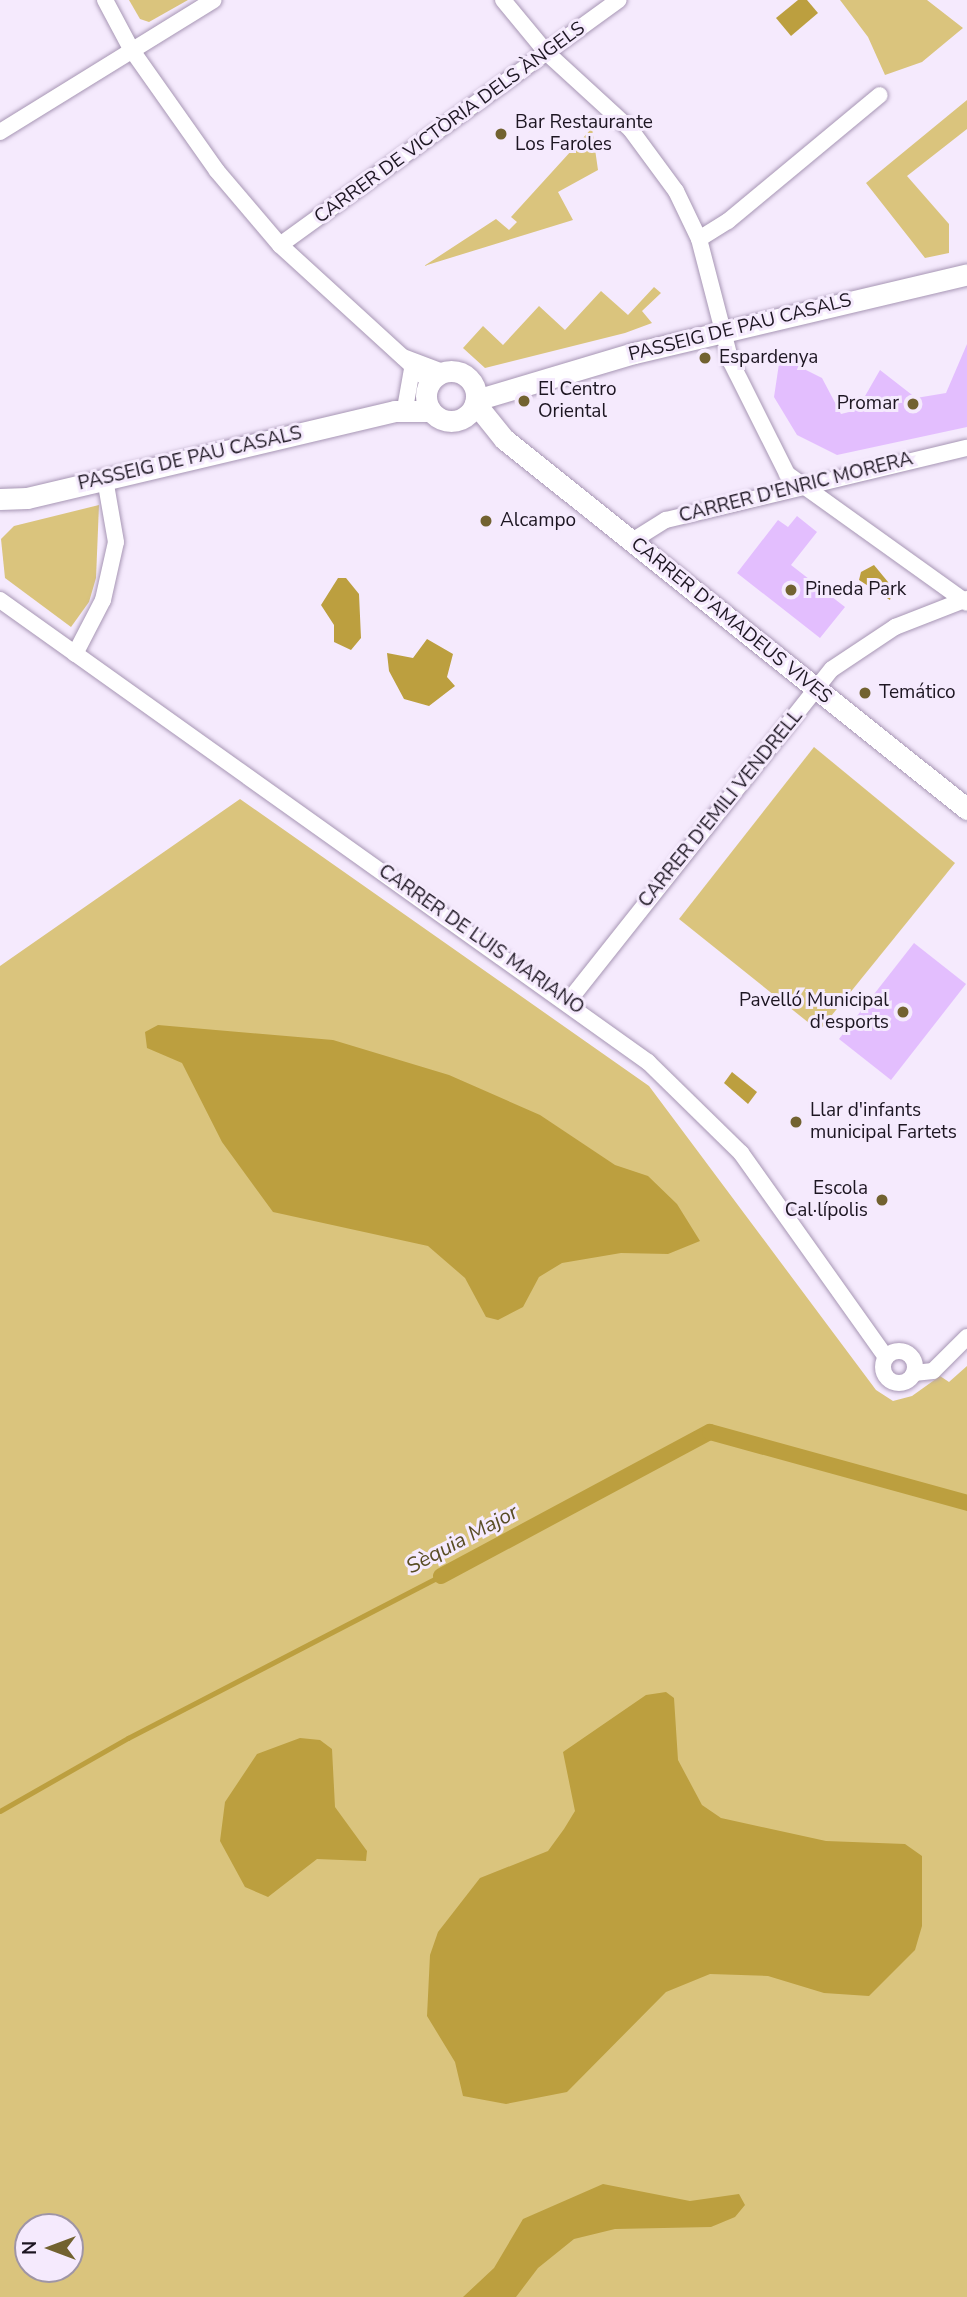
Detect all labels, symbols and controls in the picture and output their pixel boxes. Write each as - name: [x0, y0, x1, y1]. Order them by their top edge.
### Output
- street label: CARRER DE VICTÒRIA DELS ÀNGELS: [310, 17, 590, 229]
- place label: Bar Restaurante Los Faroles: [515, 112, 653, 156]
- marker: Bar Restaurante Los Faroles: [493, 126, 509, 142]
- street label: PASSEIG DE PAU CASALS: [626, 289, 854, 367]
- place label: Espardenya: [719, 347, 818, 369]
- marker: Espardenya: [697, 350, 713, 366]
- place label: El Centro Oriental: [538, 379, 617, 423]
- marker: El Centro Oriental: [516, 393, 532, 409]
- place label: Promar: [837, 393, 899, 415]
- marker: Promar: [905, 396, 921, 412]
- street label: PASSEIG DE PAU CASALS: [76, 422, 304, 496]
- street label: CARRER D'ENRIC MORERA: [677, 448, 915, 528]
- place label: Alcampo: [500, 510, 576, 532]
- marker: Alcampo: [478, 513, 494, 529]
- street label: CARRER D'AMADEUS VIVES: [626, 533, 836, 709]
- place label: Pineda Park: [805, 579, 906, 601]
- marker: Pineda Park: [783, 582, 799, 598]
- place label: Temático: [879, 682, 956, 704]
- marker: Temático: [857, 685, 873, 701]
- street label: CARRER D'EMILI VENDRELL: [634, 706, 808, 912]
- street label: CARRER DE LUIS MARIANO: [374, 860, 588, 1020]
- place label: Pavelló Municipal d'esports: [739, 990, 889, 1034]
- marker: Pavelló Municipal d'esports: [895, 1004, 911, 1020]
- place label: Llar d'infants municipal Fartets: [810, 1100, 957, 1144]
- marker: Llar d'infants municipal Fartets: [788, 1114, 804, 1130]
- place label: Escola Cal·lípolis: [785, 1178, 868, 1222]
- marker: Escola Cal·lípolis: [874, 1192, 890, 1208]
- water label: Sèquia Major: [402, 1499, 522, 1579]
- north arrow: [14, 2213, 84, 2283]
- text: N: [17, 2241, 43, 2255]

